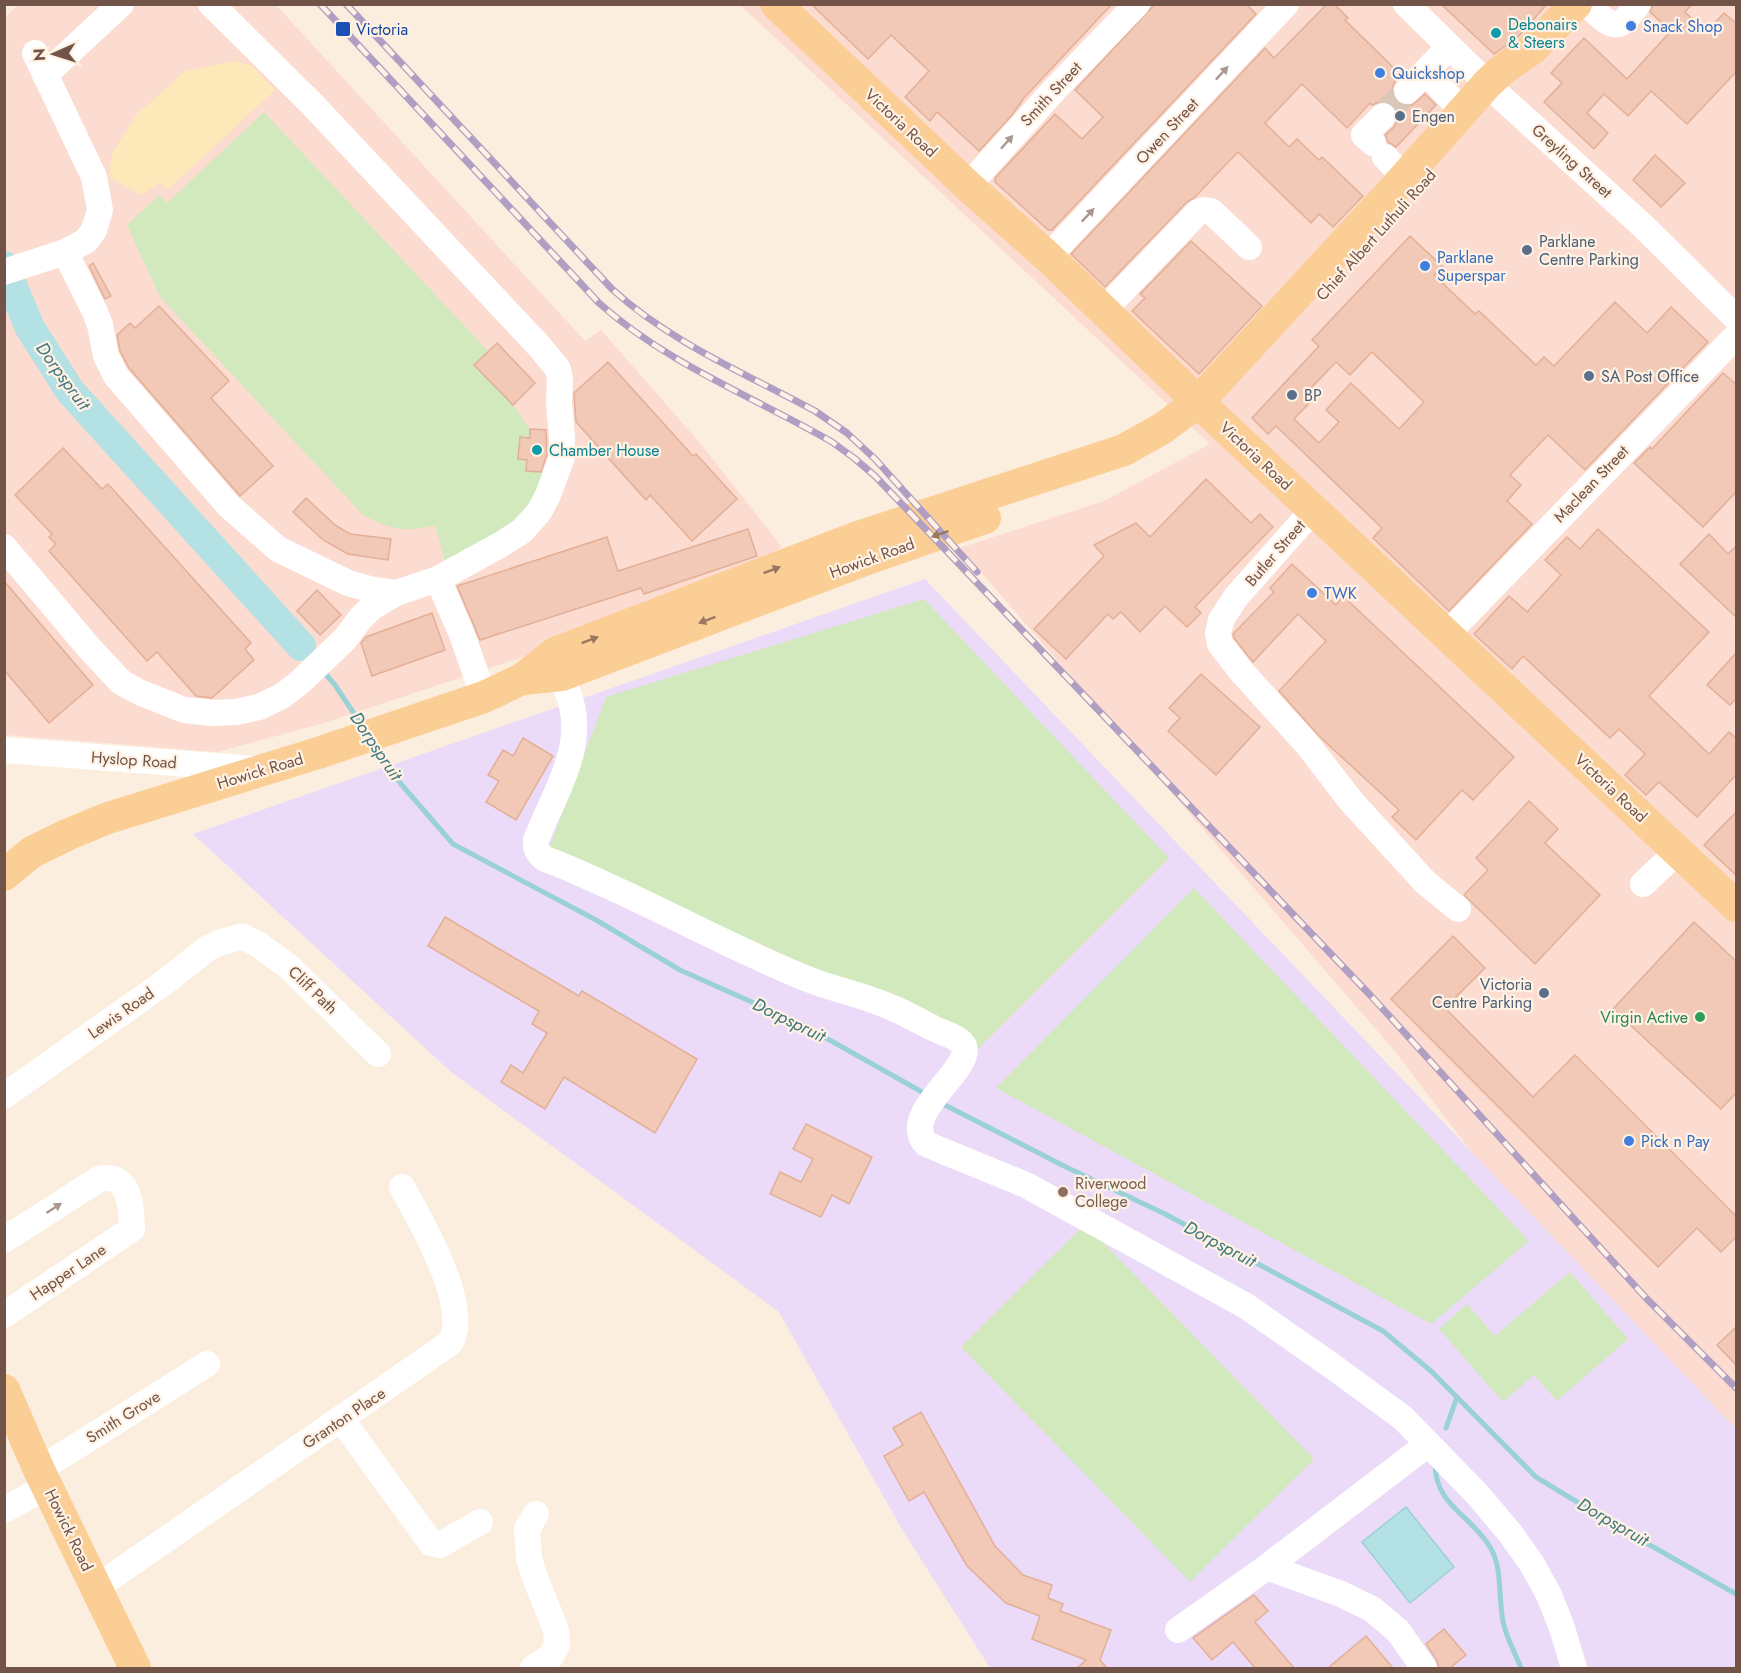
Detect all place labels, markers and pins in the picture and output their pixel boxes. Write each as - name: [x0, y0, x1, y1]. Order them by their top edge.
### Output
- place label: Debonairs & Steers: [1508, 13, 1577, 54]
- place label: Snack Shop: [1643, 15, 1722, 38]
- place label: Victoria: [356, 18, 408, 41]
- marker: Snack Shop: [1624, 19, 1638, 33]
- marker: Victoria: [334, 20, 352, 38]
- marker: Debonairs & Steers: [1489, 26, 1503, 40]
- place label: Quickshop: [1392, 62, 1465, 85]
- marker: Quickshop: [1373, 66, 1387, 80]
- place label: Engen: [1412, 105, 1455, 128]
- marker: Engen: [1393, 109, 1407, 123]
- place label: Parklane Centre Parking: [1539, 230, 1639, 271]
- marker: Parklane Centre Parking: [1520, 243, 1534, 257]
- place label: Parklane Superspar: [1437, 246, 1506, 287]
- marker: Parklane Superspar: [1418, 259, 1432, 273]
- place label: SA Post Office: [1601, 365, 1699, 388]
- marker: SA Post Office: [1582, 369, 1596, 383]
- place label: BP: [1304, 384, 1322, 407]
- marker: BP: [1285, 388, 1299, 402]
- place label: Chamber House: [549, 439, 659, 462]
- marker: Chamber House: [530, 443, 544, 457]
- place label: TWK: [1324, 582, 1357, 605]
- marker: TWK: [1305, 586, 1319, 600]
- place label: Victoria Centre Parking: [1432, 973, 1532, 1014]
- marker: Victoria Centre Parking: [1537, 986, 1551, 1000]
- place label: Virgin Active: [1600, 1006, 1688, 1029]
- marker: Virgin Active: [1693, 1010, 1707, 1024]
- place label: Pick n Pay: [1641, 1130, 1711, 1153]
- marker: Pick n Pay: [1622, 1134, 1636, 1148]
- place label: Riverwood College: [1075, 1172, 1146, 1213]
- marker: Riverwood College: [1056, 1185, 1070, 1199]

